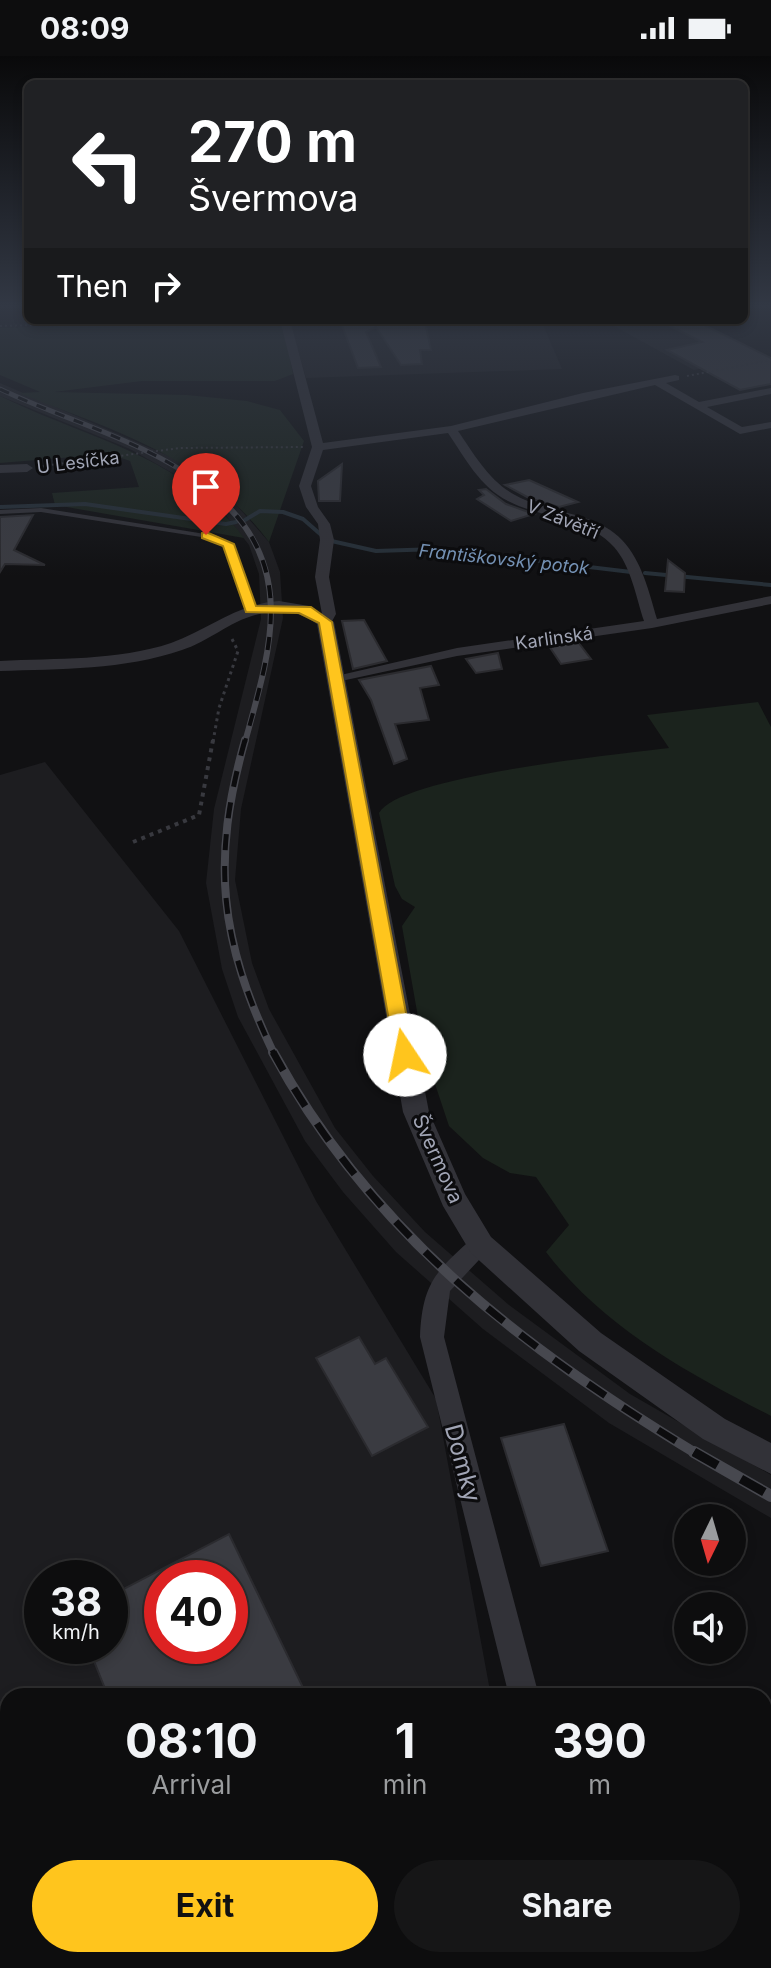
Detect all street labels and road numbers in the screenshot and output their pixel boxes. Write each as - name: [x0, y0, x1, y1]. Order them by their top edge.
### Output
- street label: U Lesíčka: [35, 447, 121, 477]
- street label: V Závětří: [524, 495, 603, 543]
- street label: Karlinská: [514, 622, 594, 654]
- street label: Švermova: [408, 1111, 468, 1207]
- street label: Domky: [439, 1421, 487, 1505]

